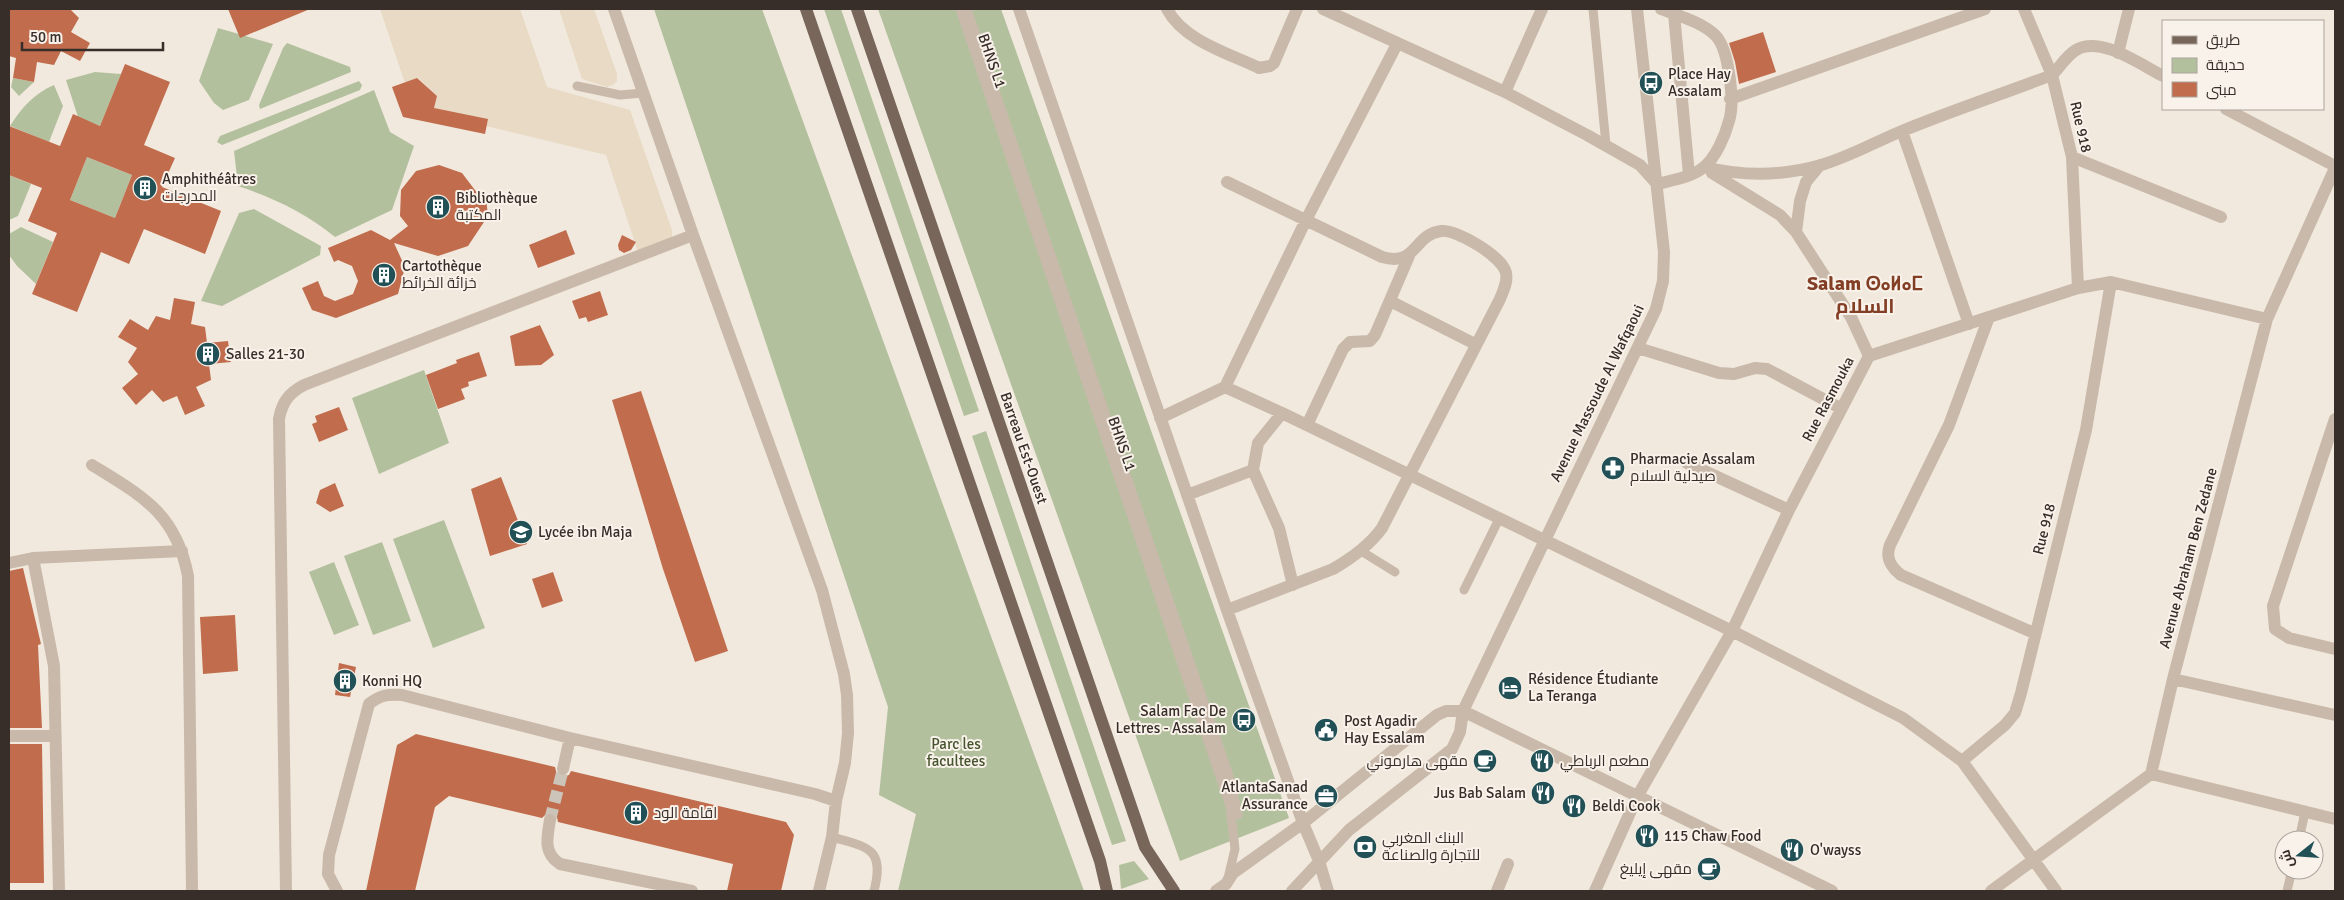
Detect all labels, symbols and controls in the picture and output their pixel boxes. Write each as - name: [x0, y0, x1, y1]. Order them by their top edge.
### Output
- scale bar: [22, 20, 164, 52]
- legend: [2162, 20, 2324, 110]
- text: 50 m: [30, 28, 61, 46]
- street label: BHNS L1: [974, 31, 1010, 91]
- text: طريق: [2206, 31, 2240, 50]
- text: حديقة: [2206, 56, 2245, 74]
- place label: Place Hay Assalam: [1668, 65, 1731, 100]
- bus stop icon: Place Hay Assalam: [1638, 70, 1664, 96]
- text: مبنى: [2206, 81, 2237, 100]
- street label: Rue 918: [2066, 100, 2096, 154]
- place label: Amphithéâtres المدرجات: [162, 170, 257, 205]
- building icon: Amphithéâtres المدرجات: [132, 175, 158, 201]
- place label: Bibliothèque المكتبة: [456, 189, 538, 224]
- building icon: Bibliothèque المكتبة: [425, 194, 451, 220]
- place label: Cartothèque خزائة الخرائط: [402, 257, 482, 292]
- building icon: Cartothèque خزائة الخرائط: [371, 262, 397, 288]
- district label: Salam ⵙⴰⵍⴰⵎ السلام: [1807, 271, 1923, 320]
- street label: Avenue Massoude Al Wafqaoui: [1546, 302, 1648, 484]
- building icon: Salles 21-30: [195, 341, 221, 367]
- place label: Salles 21-30: [226, 345, 305, 363]
- street label: Rue Rasmouka: [1798, 353, 1858, 445]
- street label: Barreau Est-Ouest: [996, 390, 1052, 506]
- street label: BHNS L1: [1104, 414, 1140, 474]
- place label: Pharmacie Assalam صيدلية السلام: [1630, 450, 1755, 486]
- pharmacy icon: Pharmacie Assalam صيدلية السلام: [1600, 455, 1626, 481]
- street label: Avenue Abraham Ben Zedane: [2155, 466, 2221, 650]
- street label: Rue 918: [2029, 502, 2059, 556]
- school or university icon: Lycée ibn Maja: [508, 519, 534, 545]
- place label: Lycée ibn Maja: [538, 523, 632, 541]
- building icon: Konni HQ: [332, 668, 358, 694]
- place label: Résidence Étudiante La Teranga: [1528, 669, 1659, 705]
- place label: Konni HQ: [362, 672, 422, 690]
- hotel icon: Résidence Étudiante La Teranga: [1497, 675, 1523, 701]
- place label: Salam Fac De Lettres - Assalam: [1116, 702, 1226, 737]
- bus stop icon: Salam Fac De Lettres - Assalam: [1231, 707, 1257, 733]
- place label: Post Agadir Hay Essalam: [1344, 712, 1425, 747]
- public building icon: Post Agadir Hay Essalam: [1313, 717, 1339, 743]
- park label: Parc les facultees: [927, 735, 986, 770]
- cafe icon: مقهى هارموني: [1472, 748, 1498, 774]
- restaurant icon: مطعم الرباطي: [1529, 748, 1555, 774]
- place label: مقهى هارموني: [1366, 752, 1468, 773]
- place label: مطعم الرباطي: [1560, 752, 1649, 773]
- place label: AtlantaSanad Assurance: [1221, 778, 1308, 813]
- restaurant icon: Jus Bab Salam: [1530, 780, 1556, 806]
- office icon: AtlantaSanad Assurance: [1313, 783, 1339, 809]
- place label: Jus Bab Salam: [1433, 784, 1526, 802]
- restaurant icon: Beldi Cook: [1561, 793, 1587, 819]
- place label: Beldi Cook: [1592, 797, 1661, 815]
- building icon: اقامة الود: [623, 800, 649, 826]
- place label: اقامة الود: [654, 804, 717, 822]
- restaurant icon: 115 Chaw Food: [1634, 823, 1660, 849]
- place label: 115 Chaw Food: [1664, 827, 1761, 845]
- place label: البنك المغربي للتجارة والصناعة: [1382, 829, 1480, 864]
- north arrow: [2274, 830, 2324, 880]
- bank icon: البنك المغربي للتجارة والصناعة: [1352, 834, 1378, 860]
- restaurant icon: O'wayss: [1779, 837, 1805, 863]
- place label: O'wayss: [1810, 841, 1862, 859]
- text: ش: [2276, 848, 2298, 870]
- cafe icon: مقهى إيليغ: [1696, 856, 1722, 882]
- place label: مقهى إيليغ: [1620, 860, 1692, 880]

